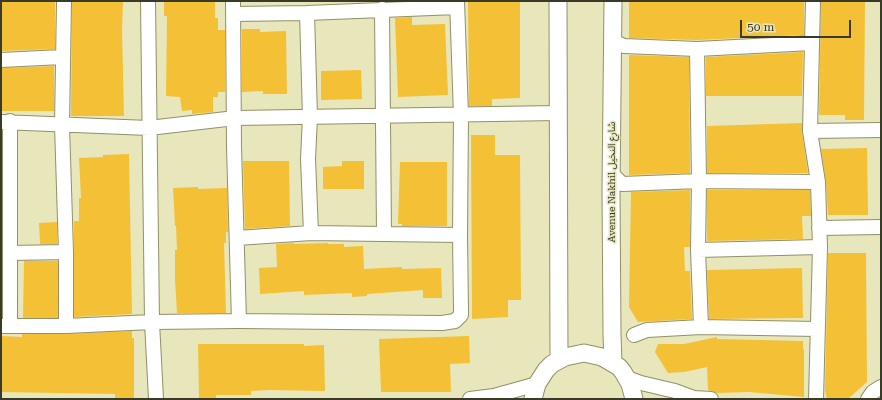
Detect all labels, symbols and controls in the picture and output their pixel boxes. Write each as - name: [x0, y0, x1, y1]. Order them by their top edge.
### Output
- scale bar: [742, 12, 853, 38]
- text: 50 m: [747, 20, 774, 34]
- street label: Avenue Nakhil شارع النخيل: [606, 122, 618, 242]

